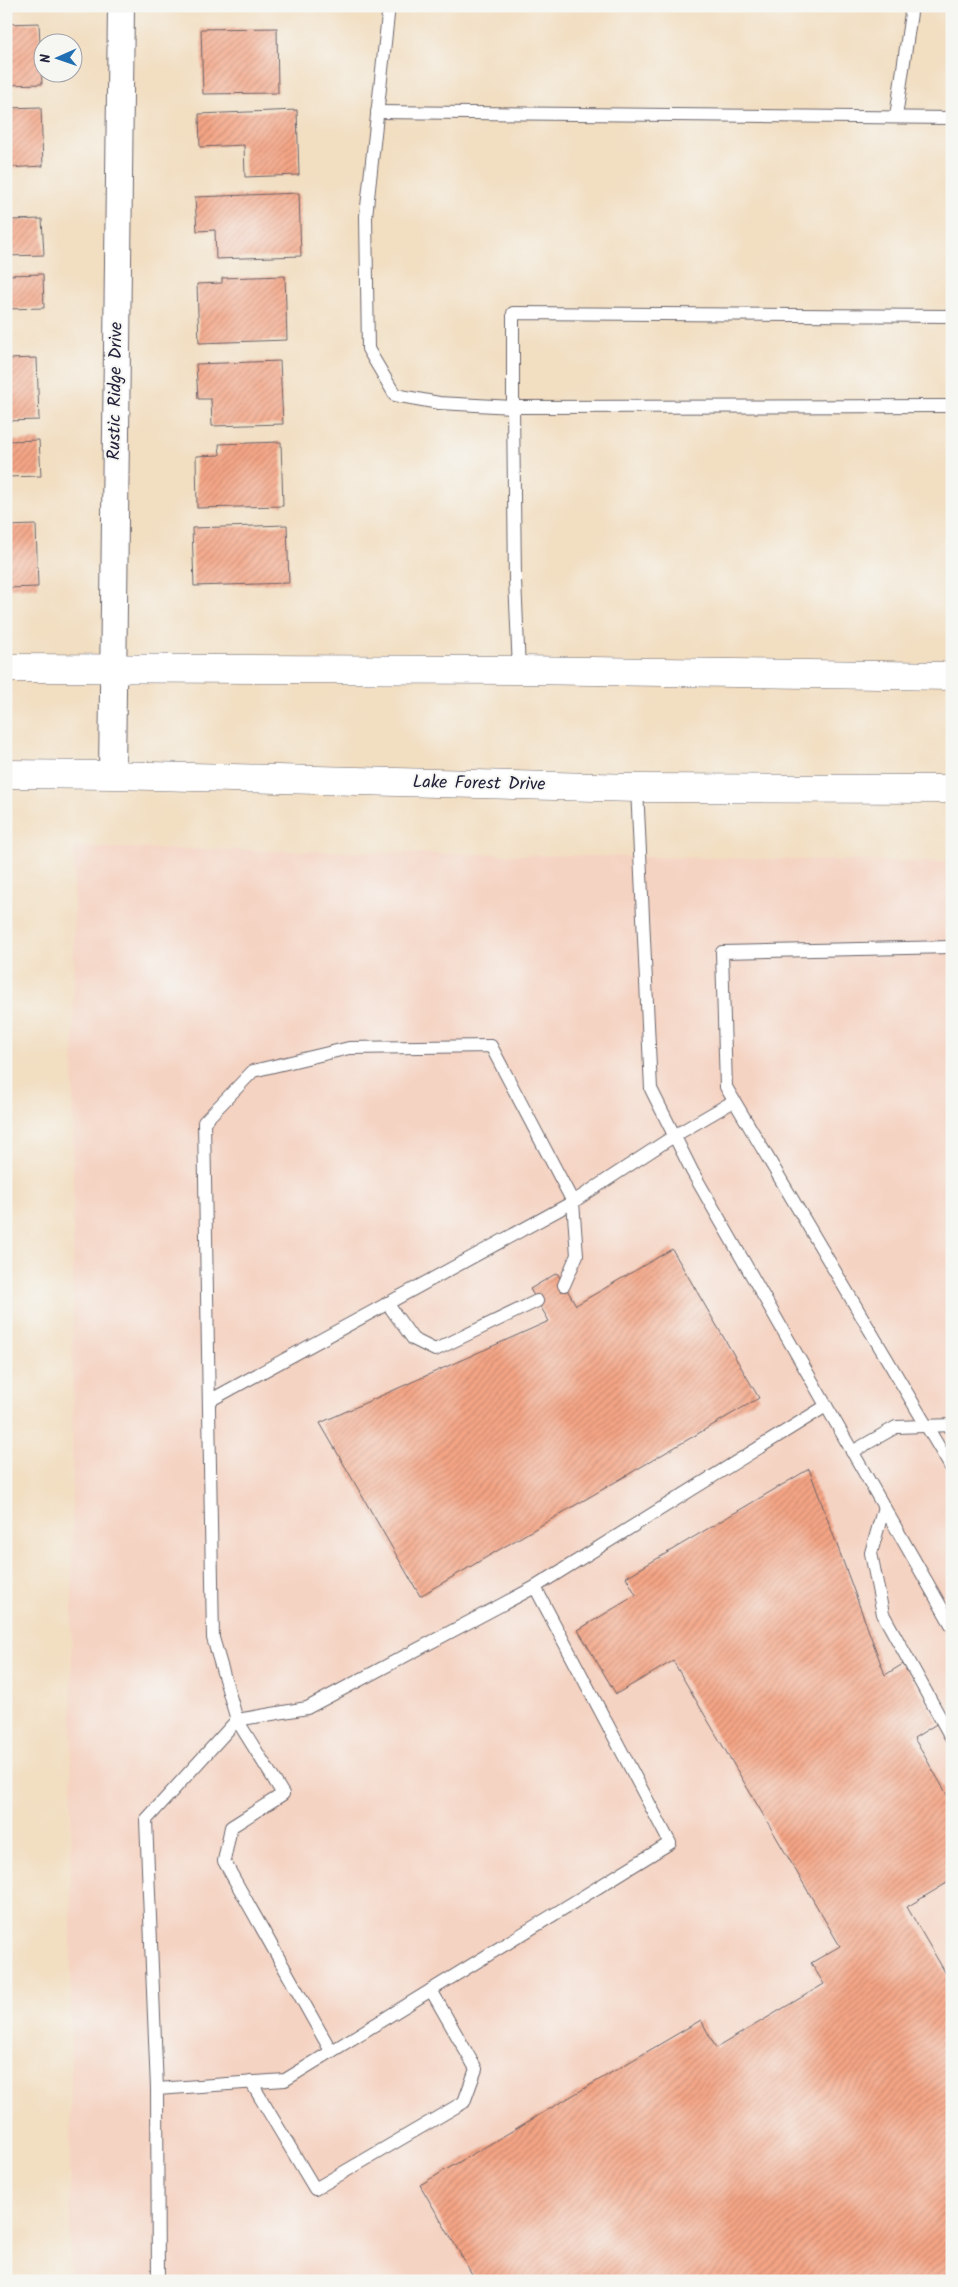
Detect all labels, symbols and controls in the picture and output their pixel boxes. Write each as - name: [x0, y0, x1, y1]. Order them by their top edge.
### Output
- north arrow: [32, 32, 82, 82]
- text: N: [35, 53, 57, 63]
- street label: Rustic Ridge Drive: [100, 321, 132, 461]
- street label: Lake Forest Drive: [412, 768, 546, 800]

